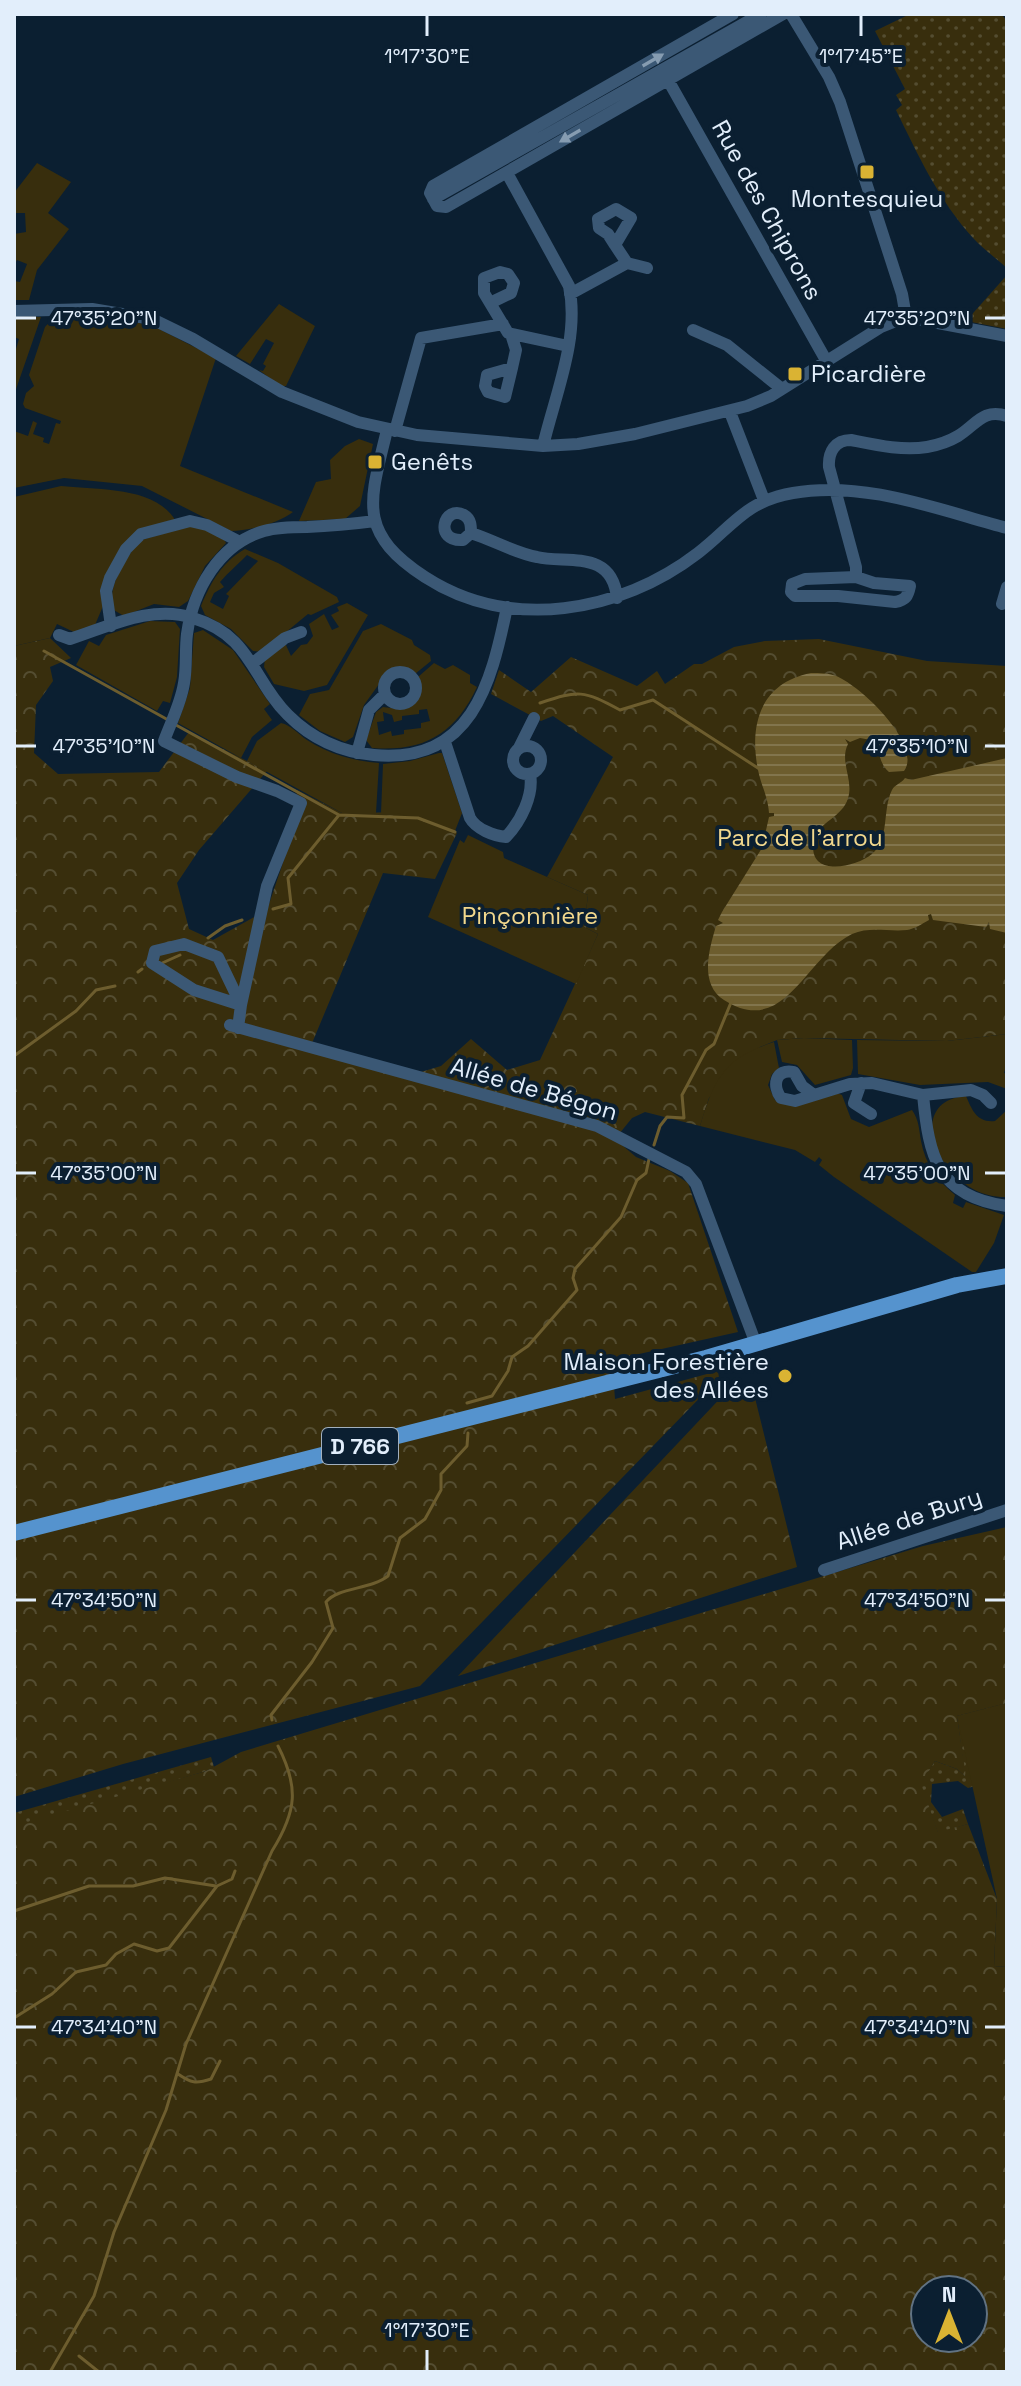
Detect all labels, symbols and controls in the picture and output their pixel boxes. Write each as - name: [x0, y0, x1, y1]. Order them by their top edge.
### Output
- text: 1°17'30"E: [384, 43, 470, 69]
- text: 1°17'45"E: [819, 43, 903, 69]
- one-way arrow: [642, 53, 664, 67]
- street label: Rue des Chiprons: [705, 114, 830, 305]
- one-way arrow: [559, 129, 581, 143]
- marker: Montesquieu: [858, 163, 876, 181]
- place label: Montesquieu: [791, 183, 943, 214]
- text: 47°35'20"N: [51, 305, 157, 331]
- text: 47°35'20"N: [864, 305, 970, 331]
- place label: Picardière: [811, 358, 926, 389]
- marker: Picardière: [786, 365, 804, 383]
- place label: Genêts: [391, 446, 473, 477]
- marker: Genêts: [366, 453, 384, 471]
- text: 47°35'10"N: [53, 733, 155, 759]
- text: 47°35'10"N: [866, 733, 968, 759]
- park label: Parc de l'arrou: [717, 822, 883, 853]
- park label: Pinçonnière: [462, 900, 598, 931]
- street label: Allée de Bégon: [447, 1050, 621, 1127]
- text: 47°35'00"N: [50, 1160, 158, 1186]
- text: 47°35'00"N: [863, 1160, 971, 1186]
- place label: Maison Forestière des Allées: [563, 1346, 769, 1405]
- marker: Maison Forestière des Allées: [776, 1367, 794, 1385]
- road number: D 766: [322, 1428, 398, 1464]
- street label: Allée de Bury: [832, 1480, 986, 1557]
- text: 47°34'50"N: [51, 1587, 157, 1613]
- text: 47°34'50"N: [864, 1587, 970, 1613]
- text: 47°34'40"N: [51, 2014, 157, 2040]
- text: 47°34'40"N: [864, 2014, 970, 2040]
- north arrow: [909, 2274, 989, 2354]
- text: N: [942, 2280, 956, 2308]
- text: 1°17'30"E: [384, 2317, 470, 2343]

